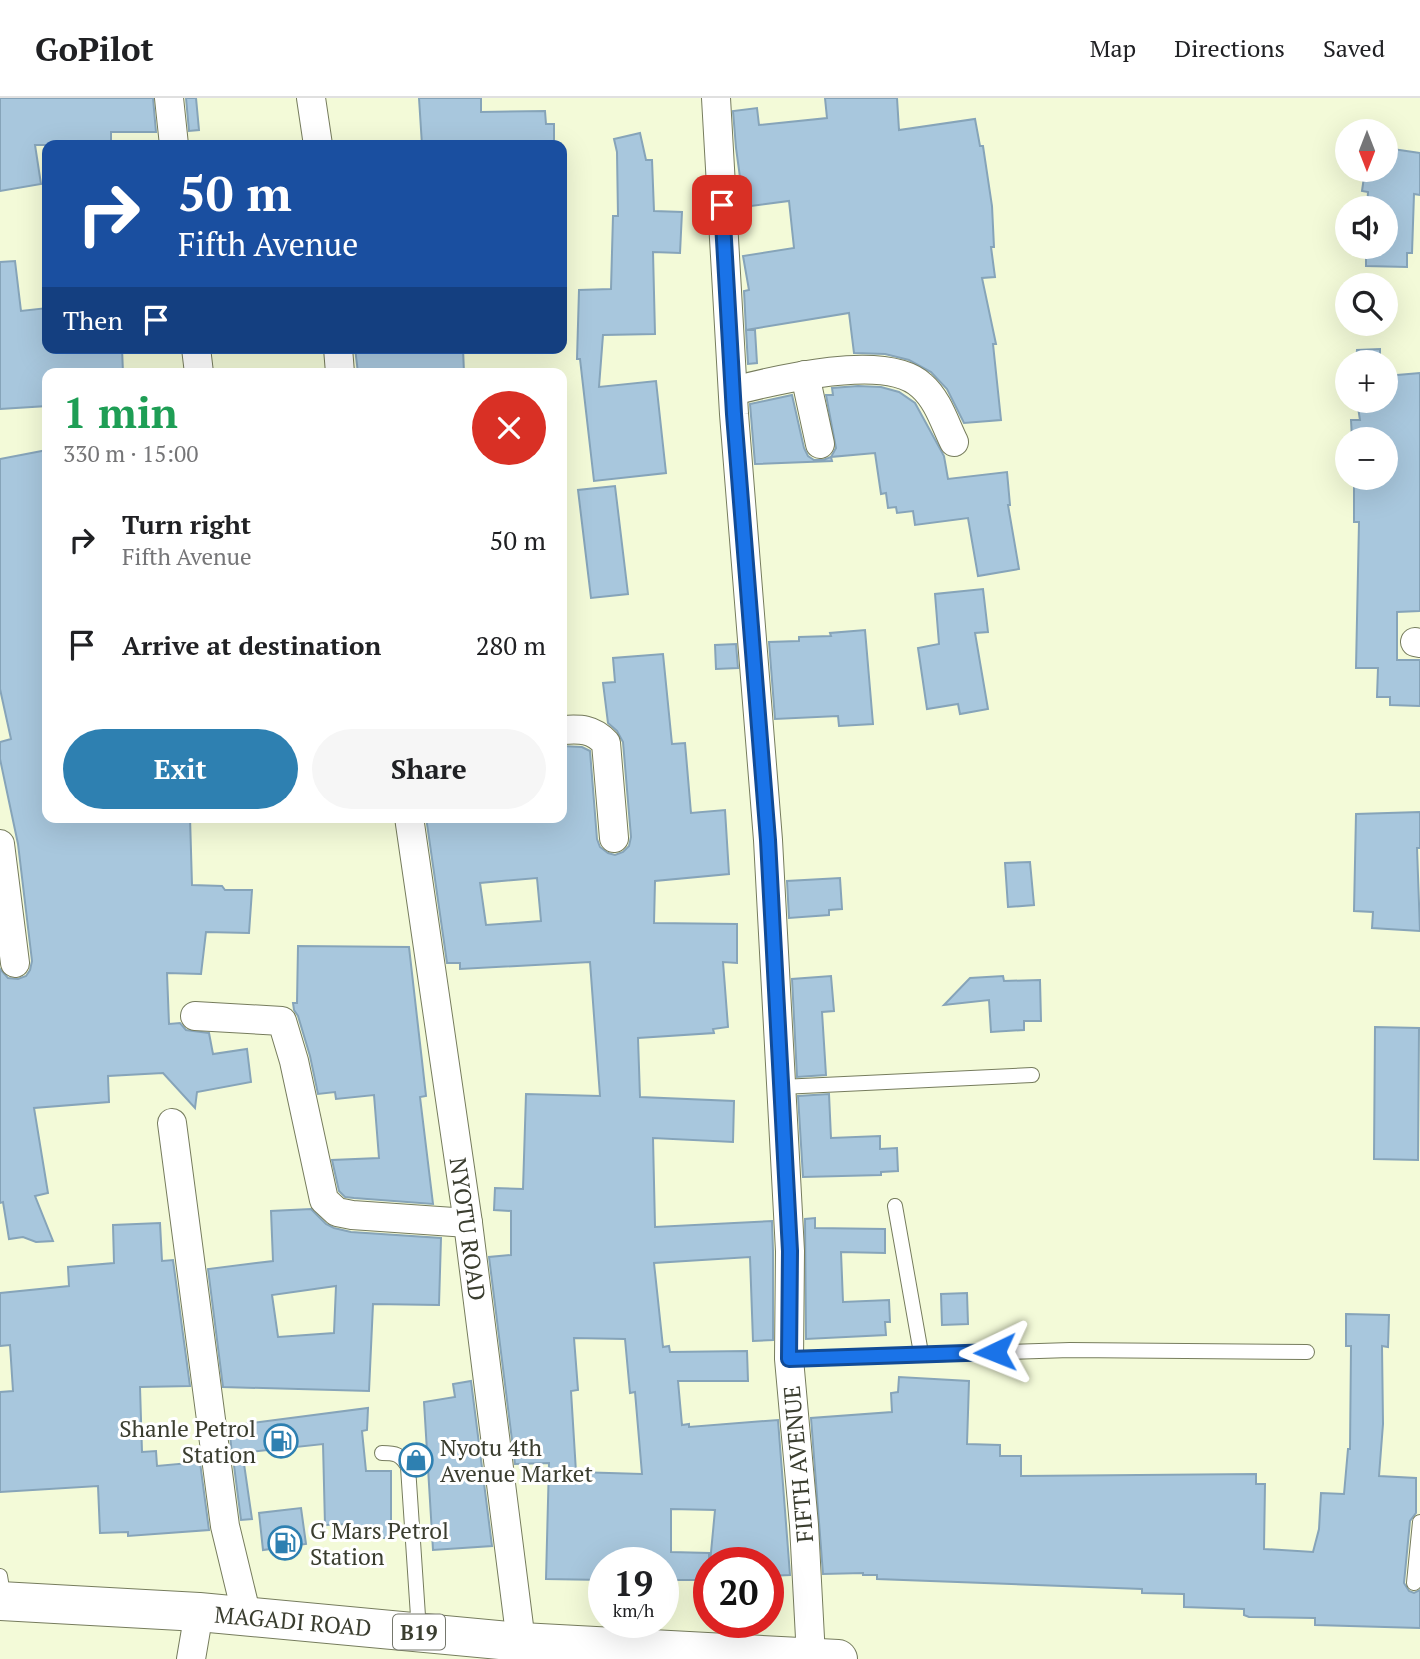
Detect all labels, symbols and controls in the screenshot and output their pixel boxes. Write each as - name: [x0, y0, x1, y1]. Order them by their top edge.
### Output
- text: GoPilot: [35, 27, 154, 70]
- text: Map: [1090, 32, 1136, 64]
- text: Directions: [1174, 32, 1285, 64]
- text: Saved: [1323, 32, 1385, 64]
- north arrow: [1335, 119, 1398, 182]
- map controls: [1335, 119, 1398, 490]
- text: 50 m: [178, 160, 292, 225]
- icon: right: [63, 168, 154, 259]
- pin: [692, 175, 752, 235]
- icon: arrive: [703, 186, 741, 224]
- button: sound: [1335, 196, 1398, 259]
- text: Fifth Avenue: [178, 223, 358, 265]
- button: search: [1335, 273, 1398, 336]
- icon: arrive: [137, 301, 175, 339]
- text: Then: [63, 303, 123, 337]
- button: +: [1335, 350, 1398, 413]
- text: 1 min: [63, 384, 178, 440]
- button: close: [472, 391, 546, 465]
- button: −: [1335, 427, 1398, 490]
- text: 330 m · 15:00: [63, 438, 198, 469]
- text: Turn right: [122, 507, 251, 541]
- icon: right: [63, 521, 101, 559]
- text: 50 m: [490, 523, 546, 557]
- text: Fifth Avenue: [122, 541, 252, 572]
- icon: arrive: [63, 626, 101, 664]
- text: Arrive at destination: [122, 628, 381, 662]
- text: 280 m: [476, 628, 546, 662]
- button: Exit: [63, 729, 298, 809]
- button: Share: [312, 729, 546, 809]
- street label: NYOTU ROAD: [443, 1155, 493, 1303]
- position arrow: [958, 1315, 1032, 1389]
- street label: FIFTH AVENUE: [776, 1384, 820, 1544]
- place label: Shanle Petrol Station: [119, 1413, 256, 1470]
- fuel station icon: Shanle Petrol Station: [262, 1422, 300, 1460]
- place label: Nyotu 4th Avenue Market: [440, 1432, 593, 1489]
- shop icon: Nyotu 4th Avenue Market: [397, 1441, 435, 1479]
- place label: G Mars Petrol Station: [310, 1515, 449, 1572]
- fuel station icon: G Mars Petrol Station: [266, 1524, 304, 1562]
- speed limit sign: 20: [693, 1547, 784, 1638]
- text: 19: [614, 1560, 653, 1606]
- text: km/h: [613, 1598, 654, 1622]
- street label: MAGADI ROAD: [213, 1599, 373, 1643]
- road number: B19: [393, 1614, 445, 1650]

